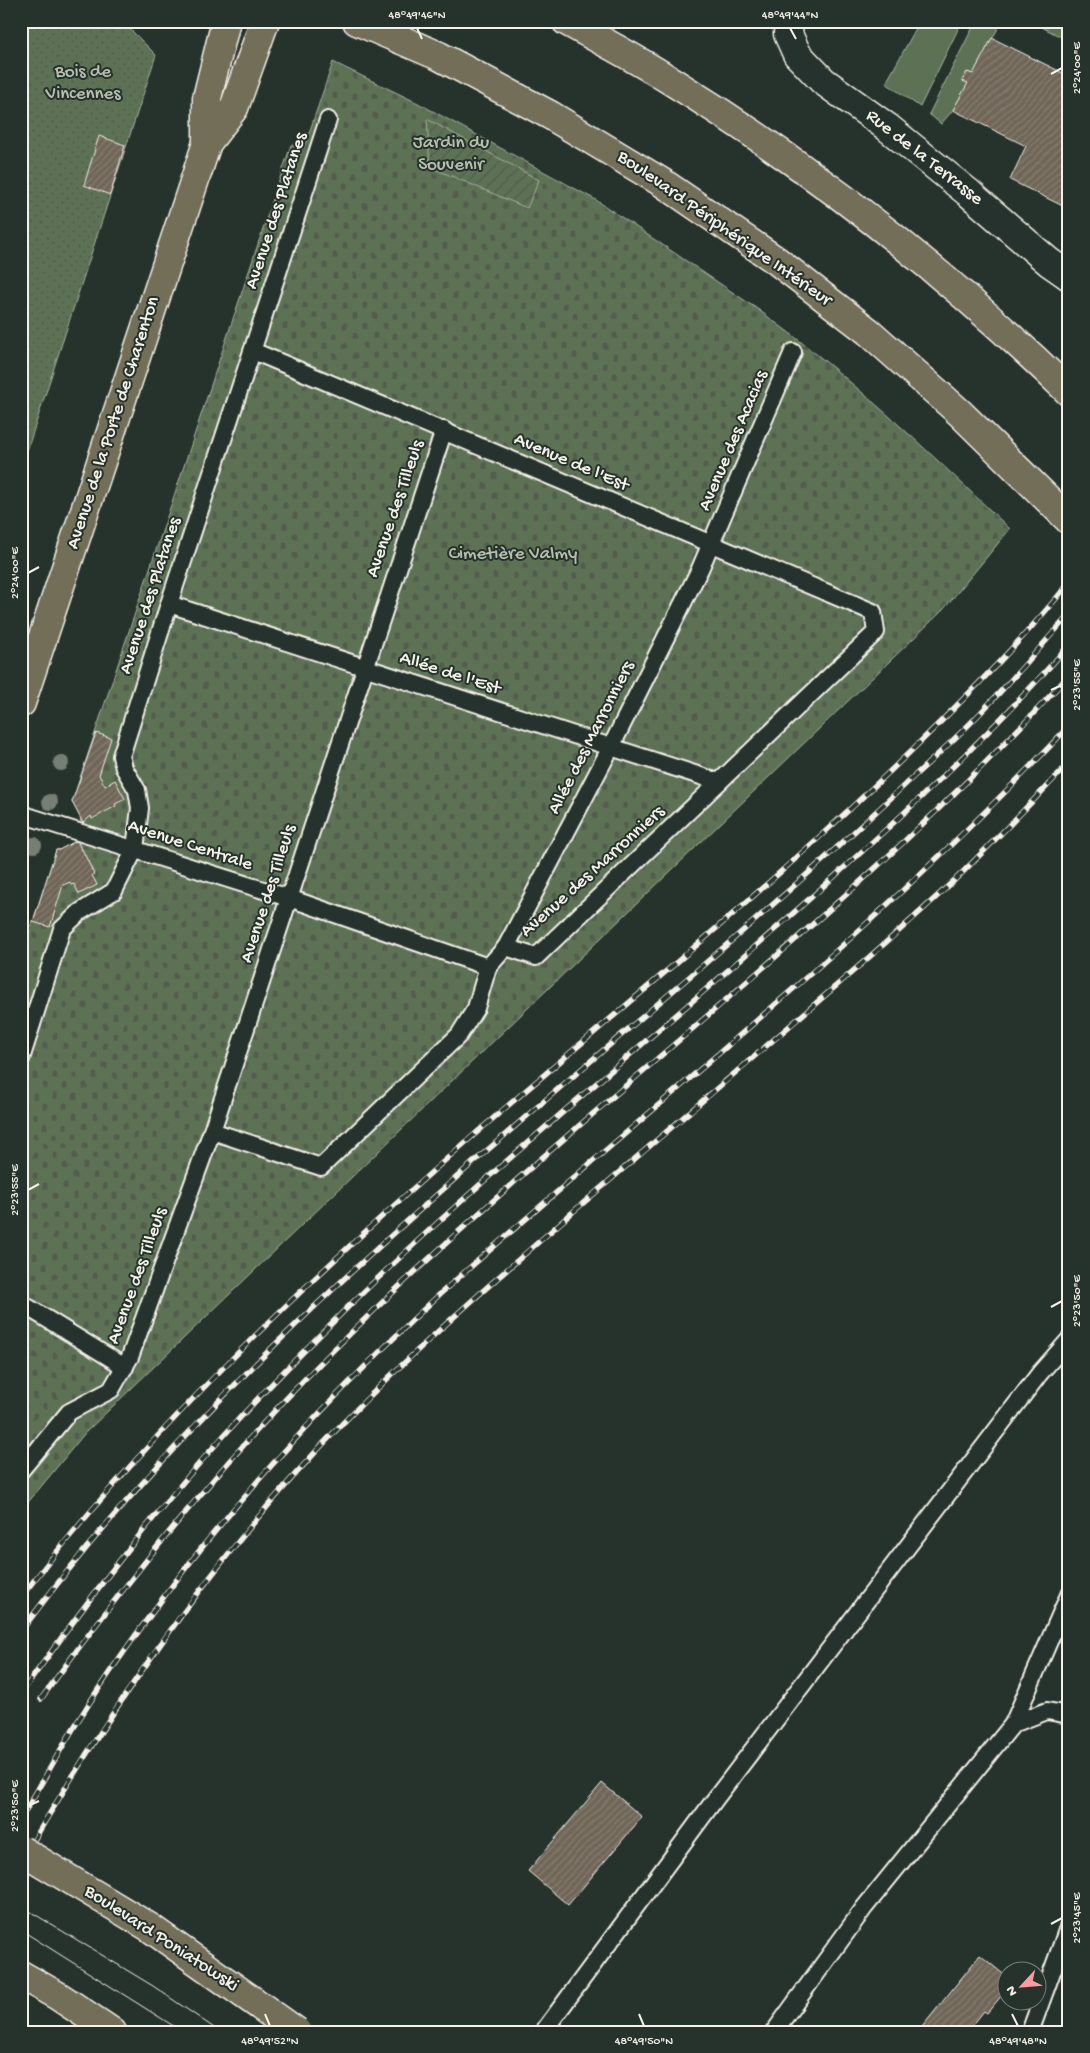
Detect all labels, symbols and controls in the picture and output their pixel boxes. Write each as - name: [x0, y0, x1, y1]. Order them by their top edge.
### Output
- text: 48°49'46"N: [389, 9, 446, 23]
- text: 48°49'44"N: [762, 9, 818, 23]
- text: 2°24'00"E: [1071, 41, 1085, 94]
- park label: Bois de Vincennes: [45, 61, 121, 106]
- street label: Rue de la Terrasse: [861, 105, 987, 211]
- street label: Avenue des Platanes: [241, 129, 313, 292]
- park label: Jardin du Souvenir: [413, 132, 489, 177]
- street label: Boulevard Périphérique Intérieur: [611, 145, 838, 313]
- street label: Avenue de la Porte de Charenton: [62, 294, 166, 552]
- street label: Avenue des Acacias: [694, 366, 774, 515]
- street label: Avenue de l'Est: [510, 428, 634, 498]
- street label: Avenue des Tilleuls: [362, 436, 431, 581]
- street label: Avenue des Platanes: [115, 514, 187, 677]
- park label: Cimetière Valmy: [449, 543, 578, 566]
- text: 2°24'00"E: [9, 546, 23, 599]
- street label: Allée de l'Est: [397, 647, 505, 702]
- street label: Allée des Marronniers: [543, 657, 641, 818]
- text: 2°23'55"E: [1071, 659, 1085, 711]
- street label: Avenue des Marronniers: [516, 800, 671, 943]
- street label: Avenue Centrale: [125, 815, 255, 877]
- street label: Avenue des Tilleuls: [236, 821, 302, 966]
- text: 2°23'55"E: [9, 1164, 23, 1216]
- street label: Avenue des Tilleuls: [103, 1204, 174, 1347]
- text: 2°23'50"E: [1071, 1274, 1085, 1327]
- text: 2°23'50"E: [9, 1779, 23, 1832]
- street label: Boulevard Poniatowski: [79, 1880, 243, 1998]
- text: 2°23'45"E: [1071, 1892, 1085, 1943]
- north arrow: [998, 1960, 1048, 2010]
- text: N: [1003, 1983, 1022, 1998]
- text: 48°49'52"N: [241, 2035, 299, 2049]
- text: 48°49'50"N: [615, 2035, 673, 2049]
- text: 48°49'48"N: [989, 2035, 1047, 2049]

